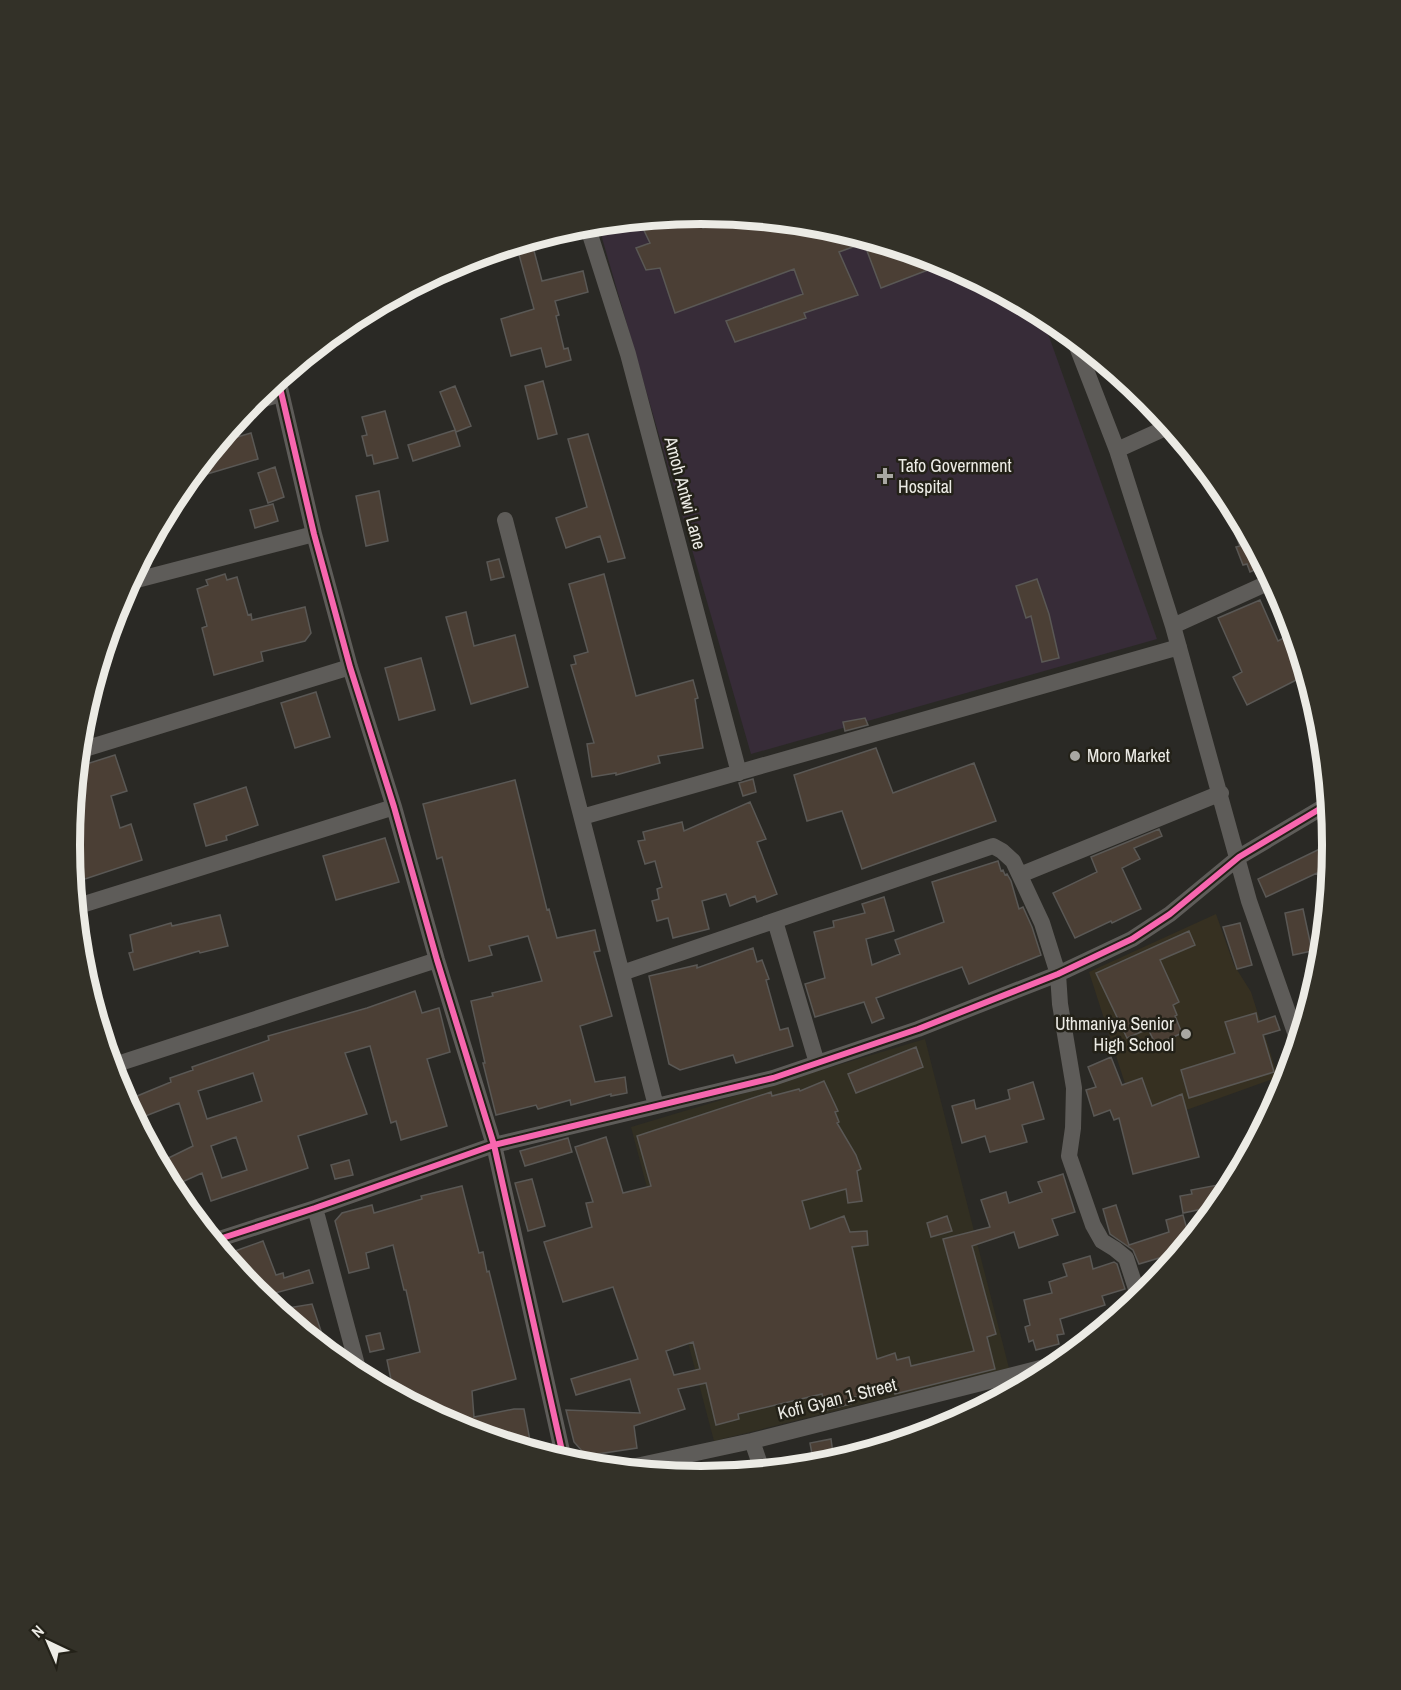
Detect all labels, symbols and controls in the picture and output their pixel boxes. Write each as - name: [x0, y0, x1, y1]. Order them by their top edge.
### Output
- street label: Amoh Antwi Lane: [658, 433, 713, 552]
- place label: Tafo Government Hospital: [898, 453, 1012, 499]
- marker: Tafo Government Hospital: [876, 467, 894, 485]
- place label: Moro Market: [1087, 743, 1170, 768]
- marker: Moro Market: [1068, 749, 1082, 763]
- place label: Uthmaniya Senior High School: [1055, 1011, 1174, 1057]
- marker: Uthmaniya Senior High School: [1179, 1027, 1193, 1041]
- street label: Kofi Gyan 1 Street: [775, 1372, 899, 1425]
- north arrow: [18, 1612, 78, 1672]
- text: N: [27, 1620, 49, 1642]

